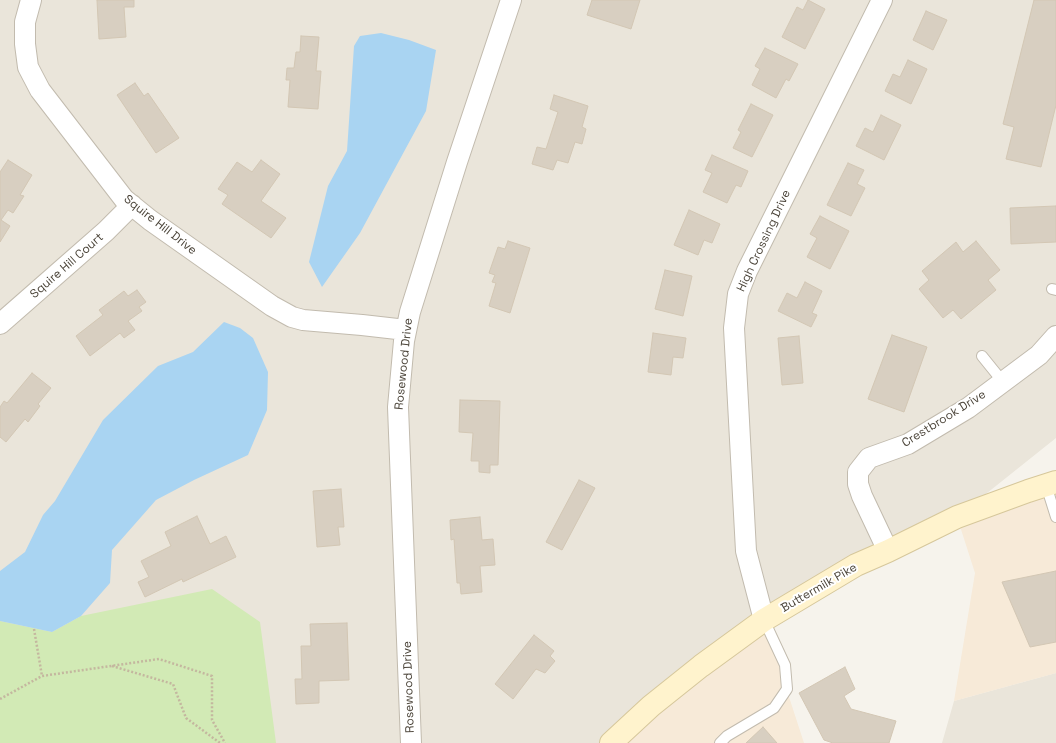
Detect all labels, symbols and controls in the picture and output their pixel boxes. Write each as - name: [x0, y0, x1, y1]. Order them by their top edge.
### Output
- street label: High Crossing Drive: [734, 188, 794, 294]
- street label: Squire Hill Drive: [121, 192, 199, 258]
- street label: Squire Hill Court: [28, 230, 106, 302]
- street label: Rosewood Drive: [392, 317, 416, 411]
- street label: Crestbrook Drive: [899, 387, 989, 451]
- street label: Buttermilk Pike: [778, 560, 860, 616]
- street label: Rosewood Drive: [400, 641, 418, 733]

